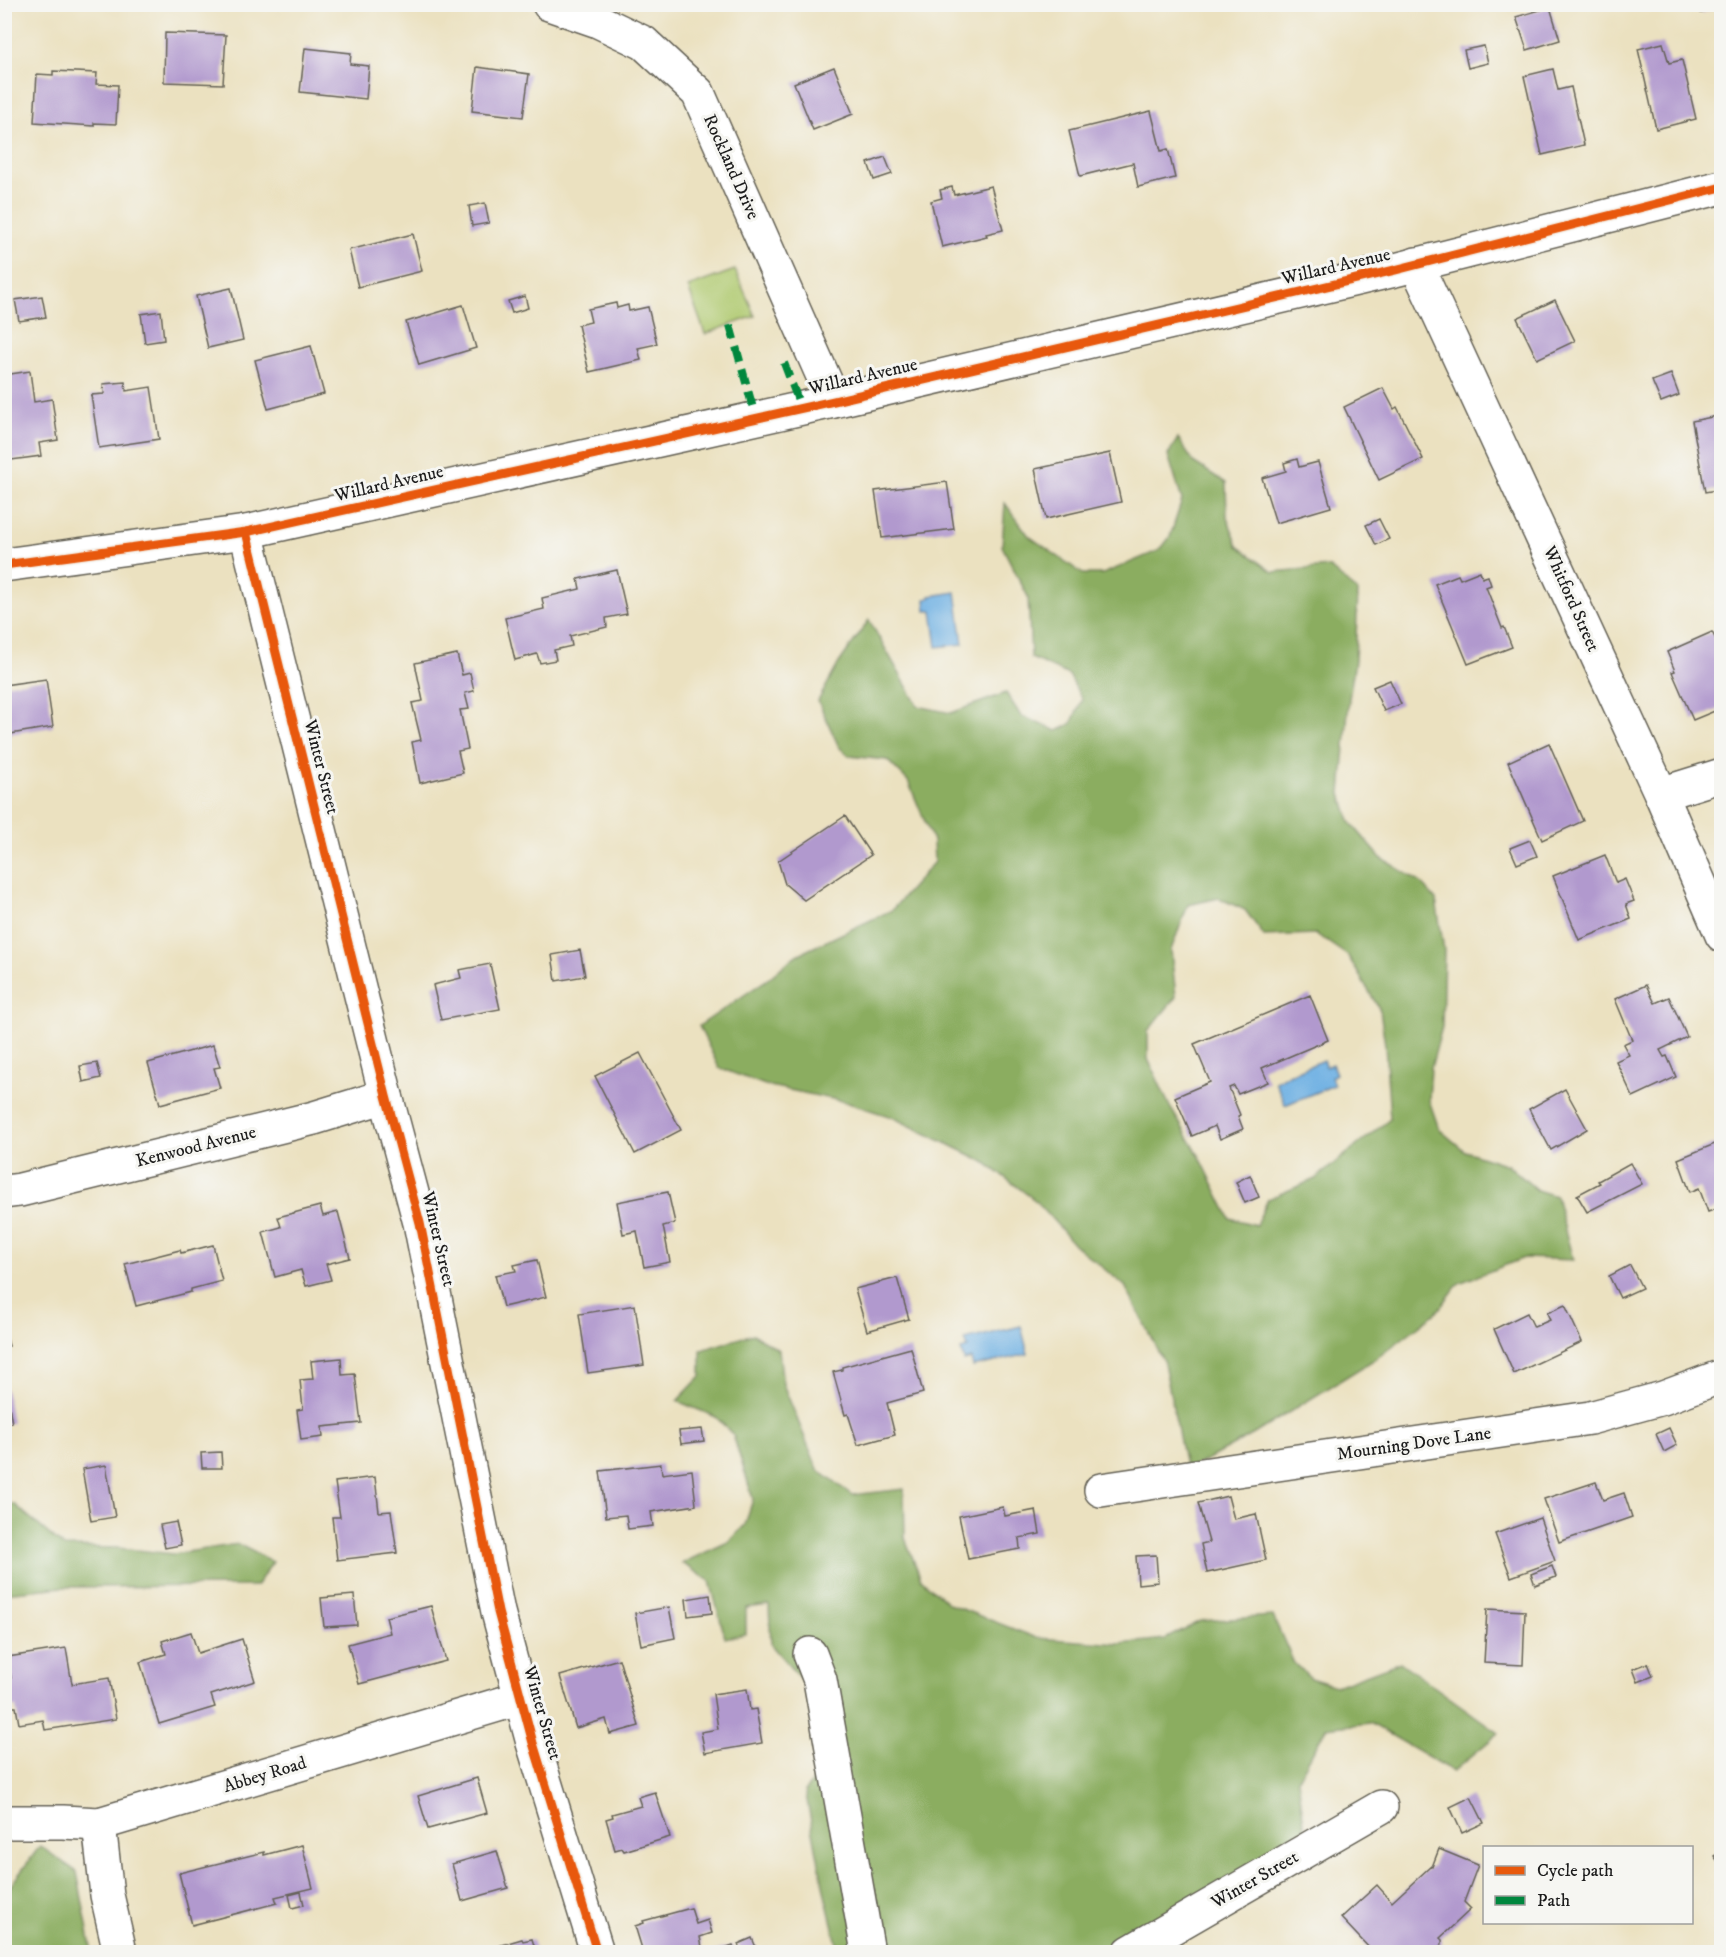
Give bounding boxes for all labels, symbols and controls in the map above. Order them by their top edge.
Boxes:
street label: Rockland Drive [698,111,764,223]
street label: Willard Avenue [1278,244,1393,290]
street label: Willard Avenue [805,354,920,400]
street label: Willard Avenue [331,461,446,507]
street label: Whitford Street [1538,542,1604,655]
street label: Winter Street [298,716,343,817]
street label: Kenwood Avenue [134,1121,258,1173]
street label: Winter Street [416,1188,460,1289]
street label: Mourning Dove Lane [1336,1422,1492,1466]
street label: Winter Street [518,1662,566,1763]
street label: Abbey Road [221,1752,309,1798]
street label: Winter Street [1207,1846,1303,1914]
legend [1483,1846,1693,1924]
text: Cycle path [1537,1860,1614,1882]
text: Path [1537,1890,1571,1912]

